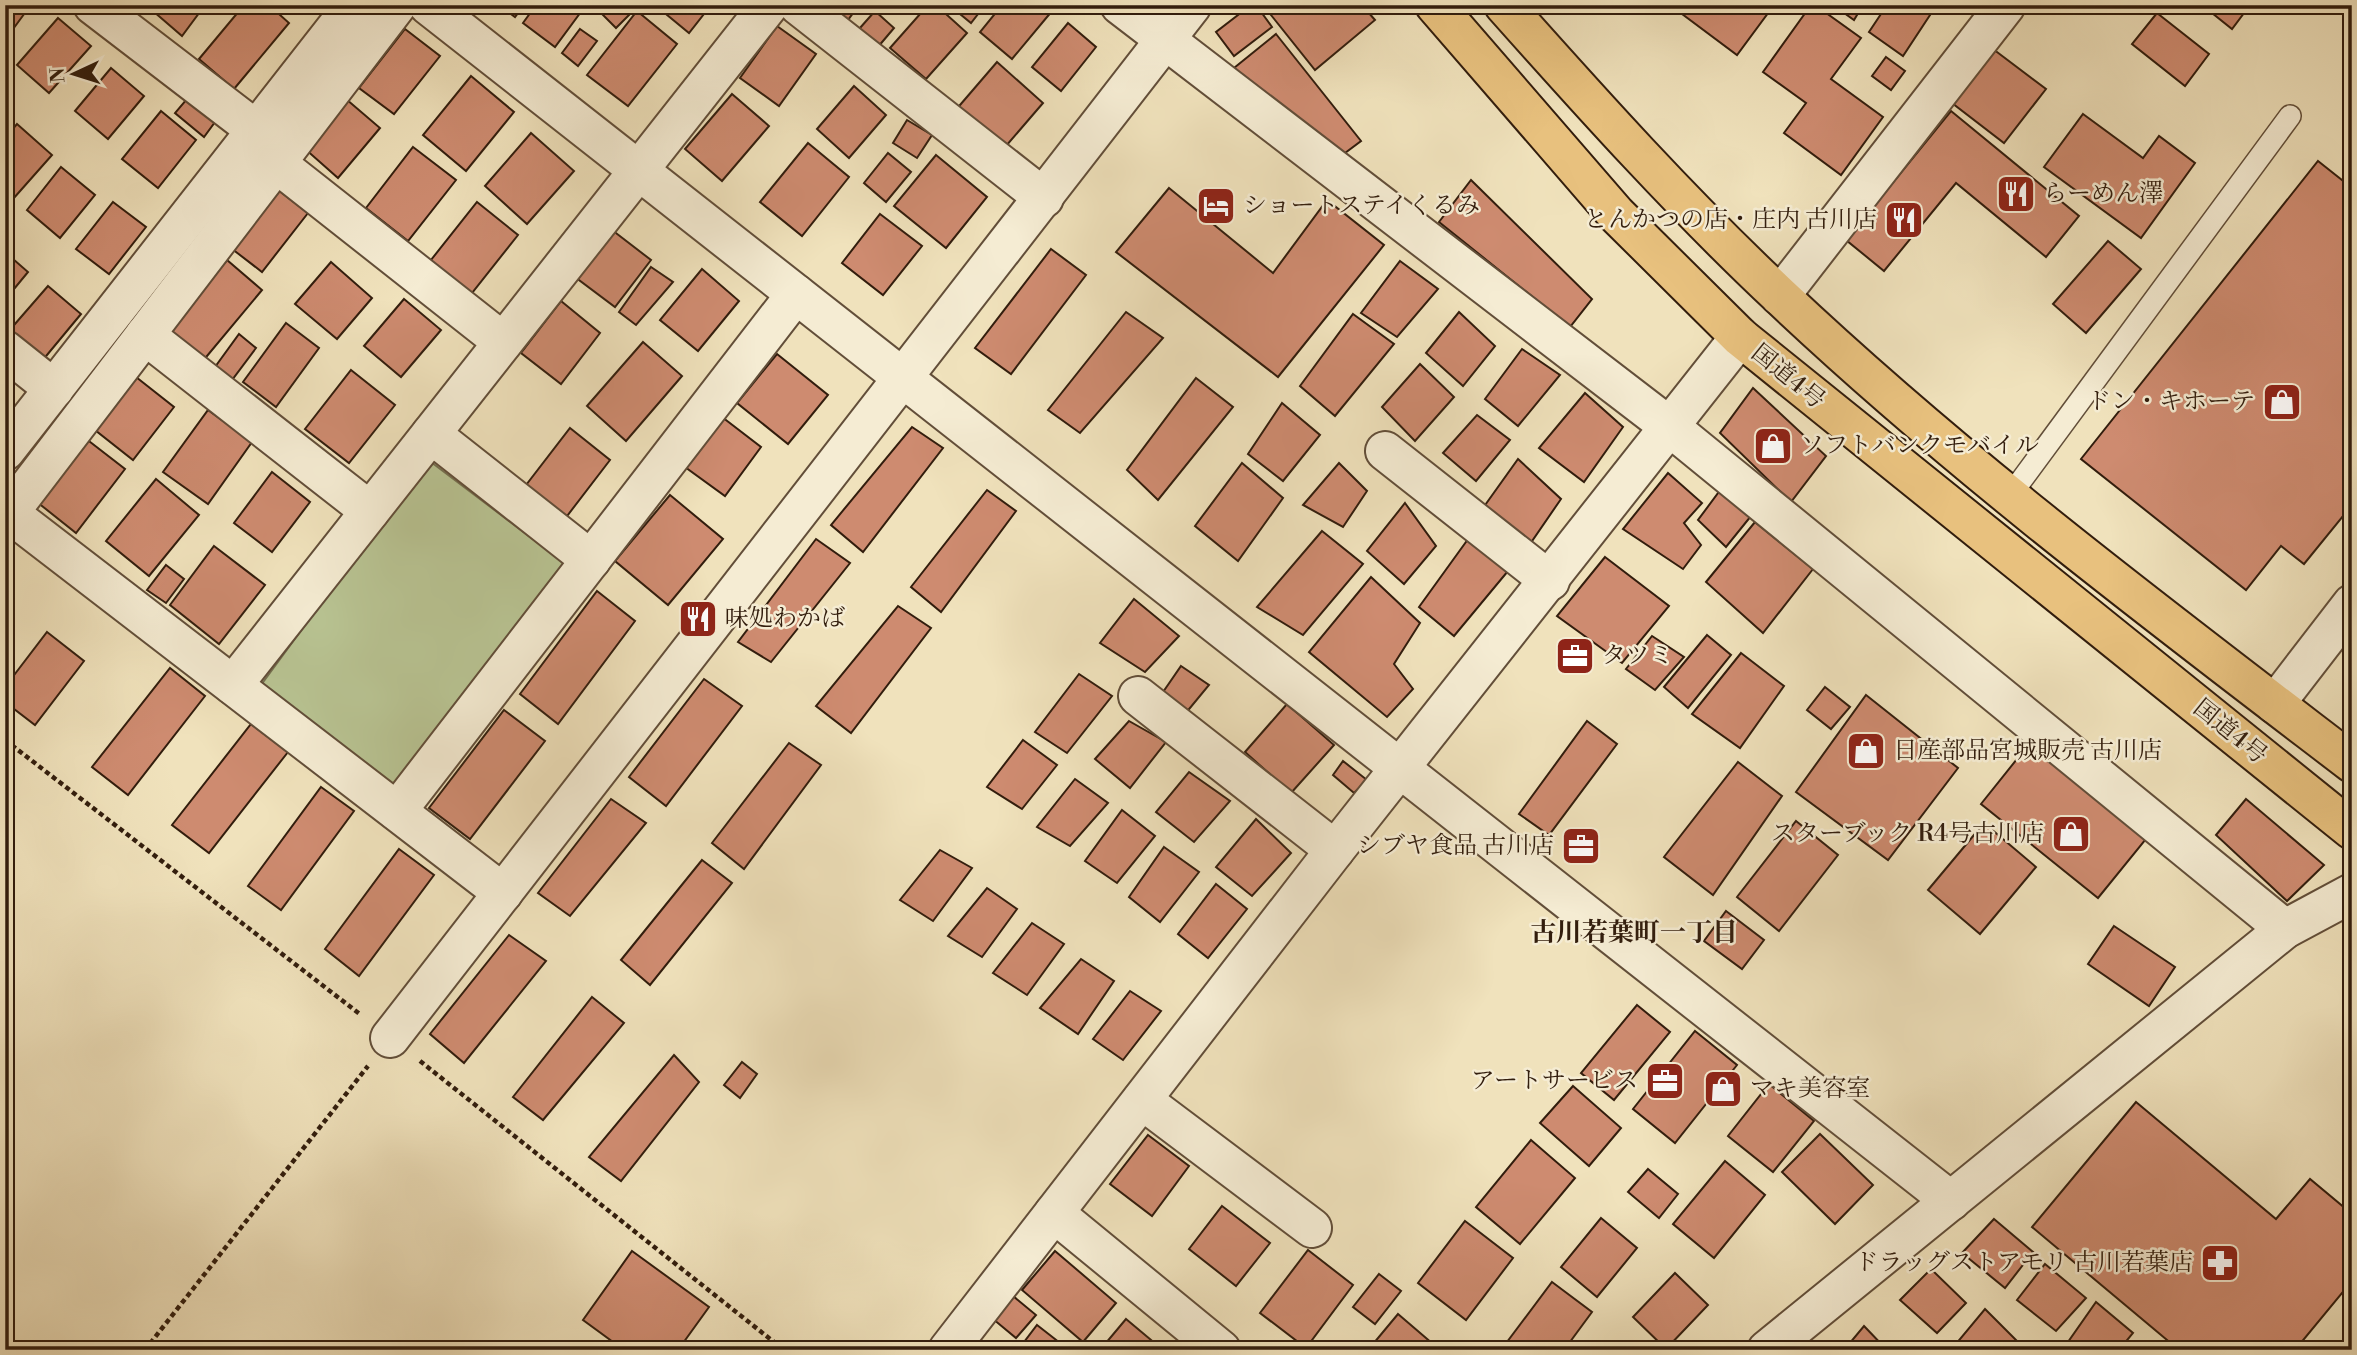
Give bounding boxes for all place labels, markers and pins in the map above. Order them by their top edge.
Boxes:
restaurant icon: らーめん澤 [1995,173,2037,215]
place label: らーめん澤 [2043,179,2163,209]
hotel icon: ショートステイくるみ [1195,185,1237,227]
place label: ショートステイくるみ [1243,191,1480,221]
restaurant icon: とんかつの店・庄内 古川店 [1883,199,1925,241]
place label: とんかつの店・庄内 古川店 [1584,205,1877,235]
shop icon: ドン・キホーテ [2261,381,2303,423]
place label: ドン・キホーテ [2087,387,2255,417]
shop icon: ソフトバンクモバイル [1752,425,1794,467]
place label: ソフトバンクモバイル [1800,431,2039,461]
restaurant icon: 味処わかば [677,598,719,640]
place label: 味処わかば [725,604,845,634]
office icon: タツミ [1554,635,1596,677]
place label: タツミ [1602,641,1673,671]
shop icon: 日産部品宮城販売 古川店 [1845,730,1887,772]
place label: 日産部品宮城販売 古川店 [1893,736,2162,766]
shop icon: スターブック R4号古川店 [2050,813,2092,855]
place label: スターブック R4号古川店 [1771,819,2044,849]
office icon: シブヤ食品 古川店 [1560,825,1602,867]
place label: シブヤ食品 古川店 [1357,831,1554,861]
office icon: アートサービス [1644,1060,1686,1102]
place label: アートサービス [1471,1066,1638,1096]
shop icon: マキ美容室 [1702,1068,1744,1110]
place label: マキ美容室 [1750,1074,1870,1104]
pharmacy icon: ドラッグストアモリ 古川若葉店 [2199,1242,2241,1284]
place label: ドラッグストアモリ 古川若葉店 [1854,1248,2193,1278]

